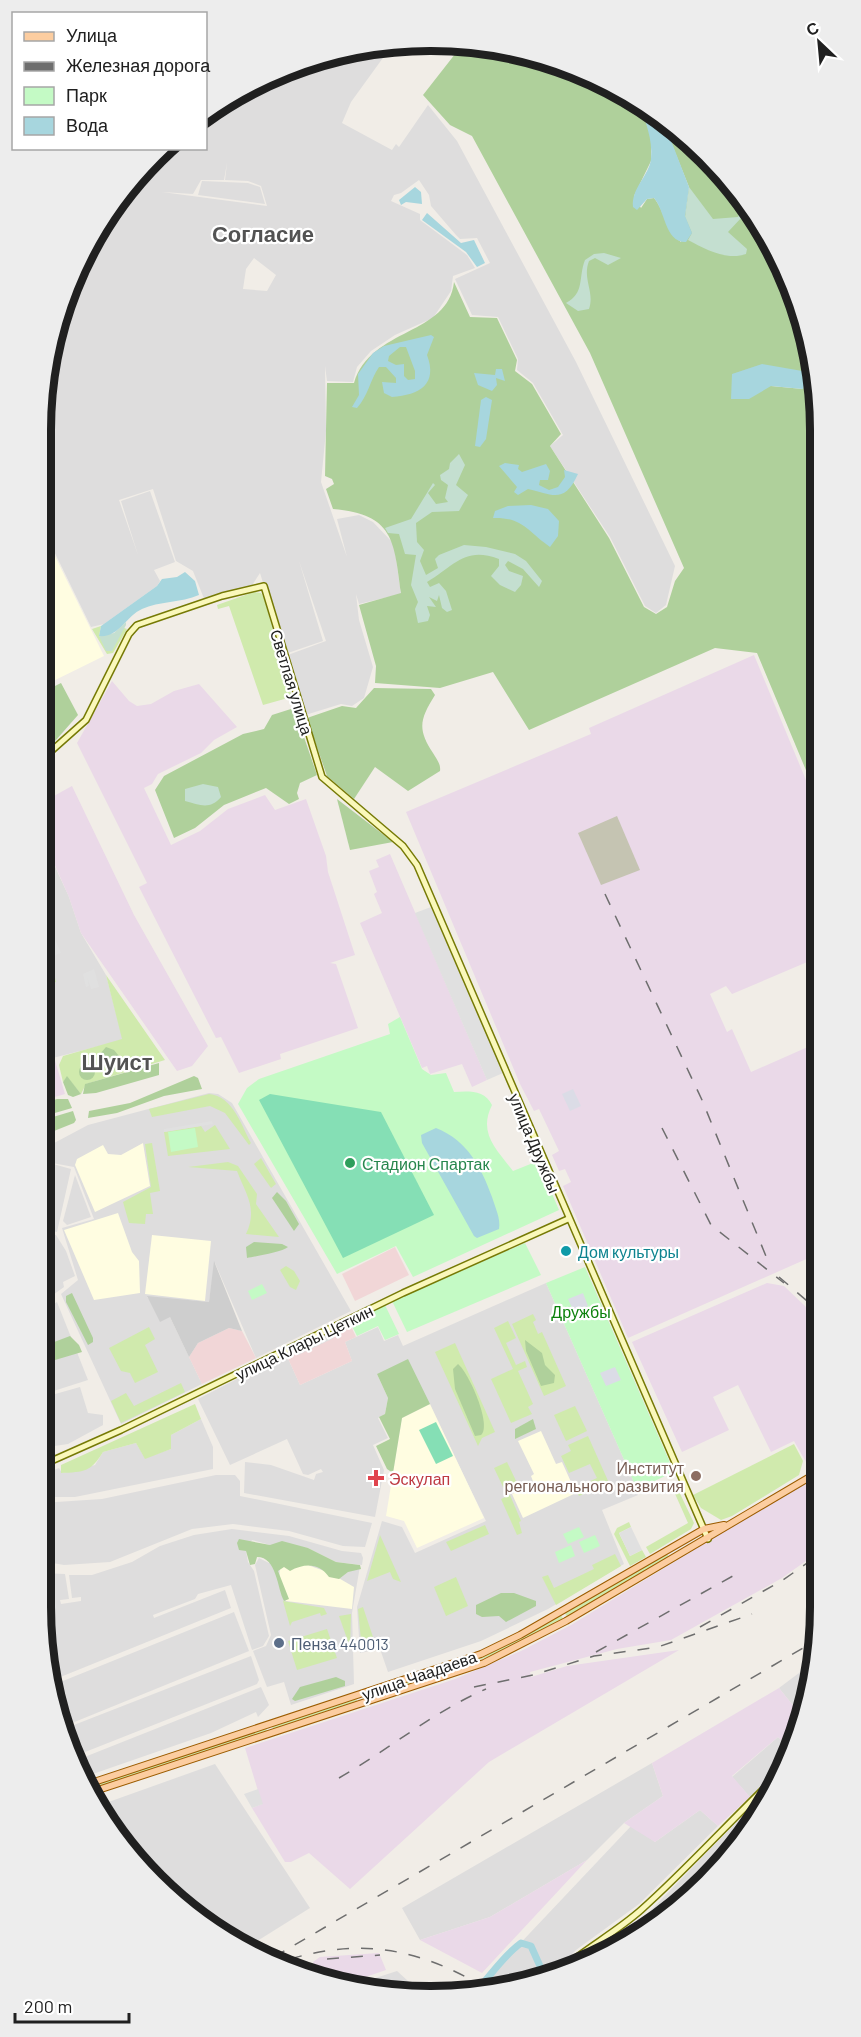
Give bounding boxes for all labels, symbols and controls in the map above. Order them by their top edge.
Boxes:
legend [12,12,207,150]
north arrow [789,12,849,72]
text: С [803,17,822,39]
text: Улица [66,24,118,46]
text: Железная дорога [66,54,211,76]
text: Парк [66,84,107,106]
text: Вода [66,114,109,136]
district label: Согласие [212,220,314,246]
street label: Светлая улица [267,627,317,737]
district label: Шуист [82,1048,153,1075]
street label: улица Дружбы [505,1090,565,1196]
place label: Стадион Спартак [362,1154,491,1173]
marker: Стадион Спартак [343,1156,357,1170]
place label: Дом культуры [578,1242,679,1261]
marker: Дом культуры [559,1244,573,1258]
street label: улица Клары Цеткин [232,1300,376,1384]
park label: Дружбы [551,1302,611,1321]
place label: Институт регионального развития [504,1458,685,1495]
marker: Эскулап [367,1469,385,1487]
place label: Эскулап [389,1469,450,1488]
marker: Институт регионального развития [689,1469,703,1483]
place label: Пенза 440013 [291,1634,389,1653]
marker: Пенза 440013 [272,1636,286,1650]
street label: улица Чаадаева [359,1646,479,1704]
scale bar [15,1986,129,2024]
text: 200 m [24,1995,72,2017]

